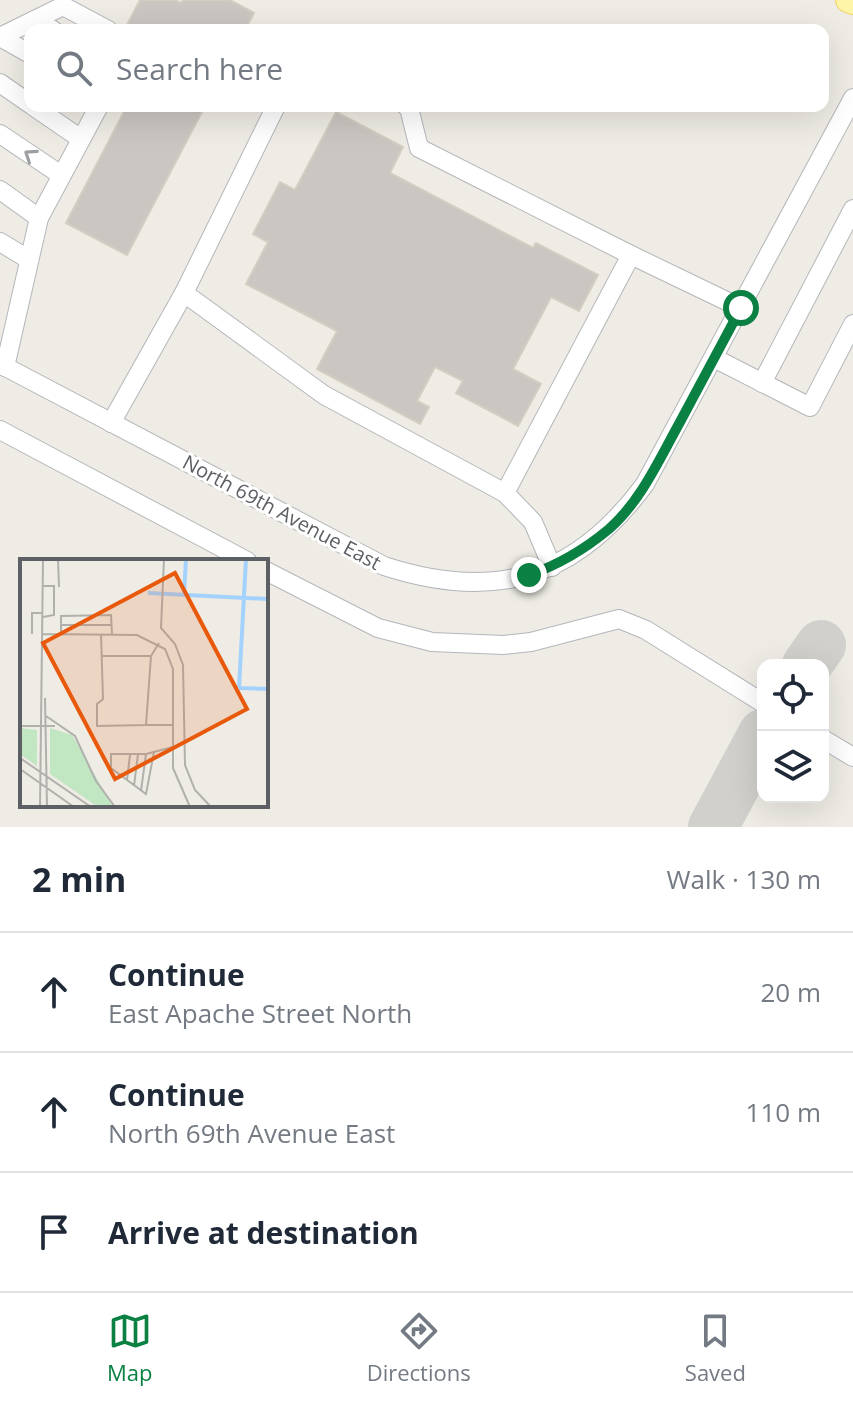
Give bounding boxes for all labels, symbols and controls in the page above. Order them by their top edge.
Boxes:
search box [24,24,829,112]
icon: search [52,46,96,90]
text: Search here [116,48,283,89]
one-way arrow [25,150,39,165]
route start [723,290,759,326]
street label: North 69th Avenue East [178,448,386,576]
route end [511,557,547,593]
inset map [20,559,268,807]
map controls [757,659,829,803]
button: locate [757,659,829,731]
button: layers [757,731,829,803]
text: 2 min [32,856,126,902]
text: Walk · 130 m [667,861,821,897]
text: Continue [108,954,245,995]
icon: ahead [32,970,76,1014]
text: 20 m [760,974,821,1010]
text: East Apache Street North [108,995,412,1031]
text: Continue [108,1074,245,1115]
icon: ahead [32,1090,76,1134]
text: 110 m [746,1094,821,1130]
text: North 69th Avenue East [108,1115,395,1151]
icon: arrive [32,1210,76,1254]
text: Arrive at destination [108,1212,419,1253]
tab: Map [107,1309,153,1387]
tab: Directions [367,1309,471,1387]
tab: Saved [685,1309,746,1387]

